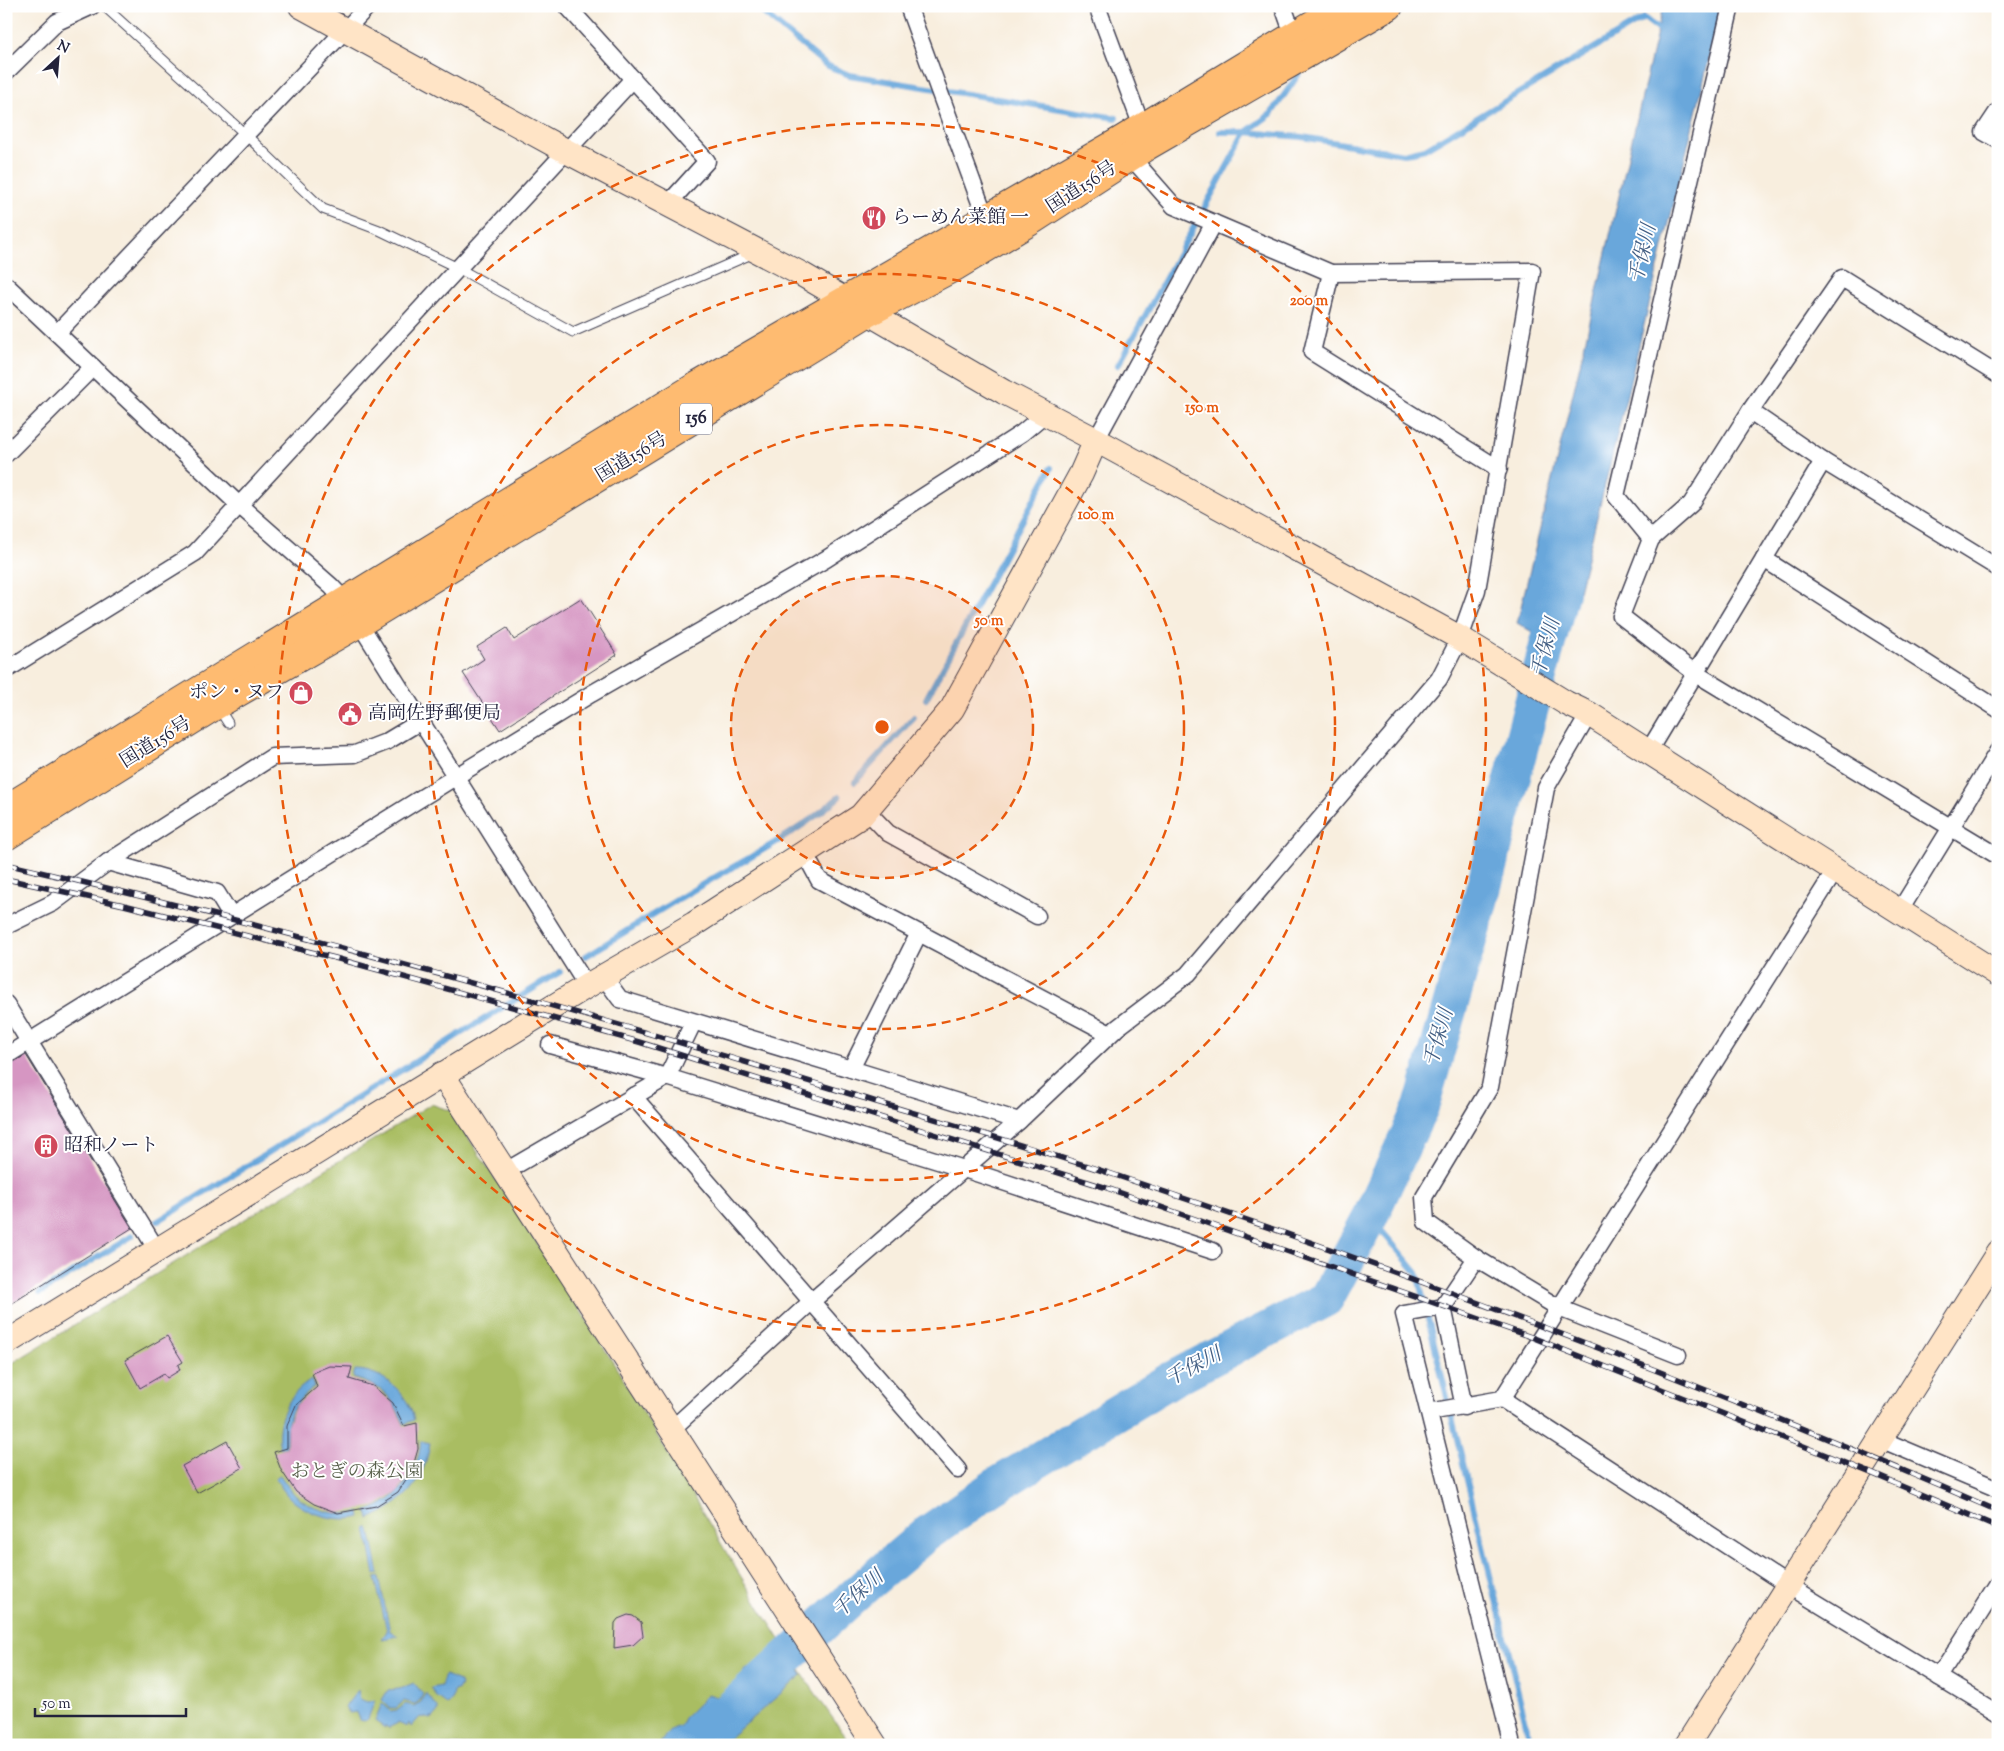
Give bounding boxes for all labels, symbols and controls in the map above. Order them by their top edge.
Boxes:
north arrow [32,32,82,82]
text: N [53,37,72,60]
street label: 国道156号 [1041,155,1123,221]
restaurant icon: らーめん菜館 一 [861,205,887,231]
place label: らーめん菜館 一 [892,205,1029,232]
water label: 千保川 [1623,220,1665,286]
text: 200 m [1290,291,1329,312]
text: 150 m [1185,398,1219,419]
road number: 156 [680,404,712,434]
street label: 国道156号 [591,426,673,490]
text: 100 m [1078,505,1115,526]
text: 50 m [974,611,1004,632]
water label: 千保川 [1525,613,1569,681]
place label: ポン・ヌフ [189,680,284,707]
shop icon: ポン・ヌフ [288,680,314,706]
public building icon: 高岡佐野郵便局 [337,701,363,727]
place label: 高岡佐野郵便局 [368,701,501,728]
street label: 国道156号 [115,711,197,775]
centre of rings [873,718,891,736]
water label: 千保川 [1418,1003,1463,1071]
building icon: 昭和ノート [33,1133,59,1159]
place label: 昭和ノート [64,1133,158,1160]
water label: 千保川 [1161,1340,1229,1395]
park label: おとぎの森公園 [290,1459,424,1486]
water label: 千保川 [827,1563,892,1626]
scale bar [35,1686,186,1718]
text: 50 m [41,1694,71,1715]

